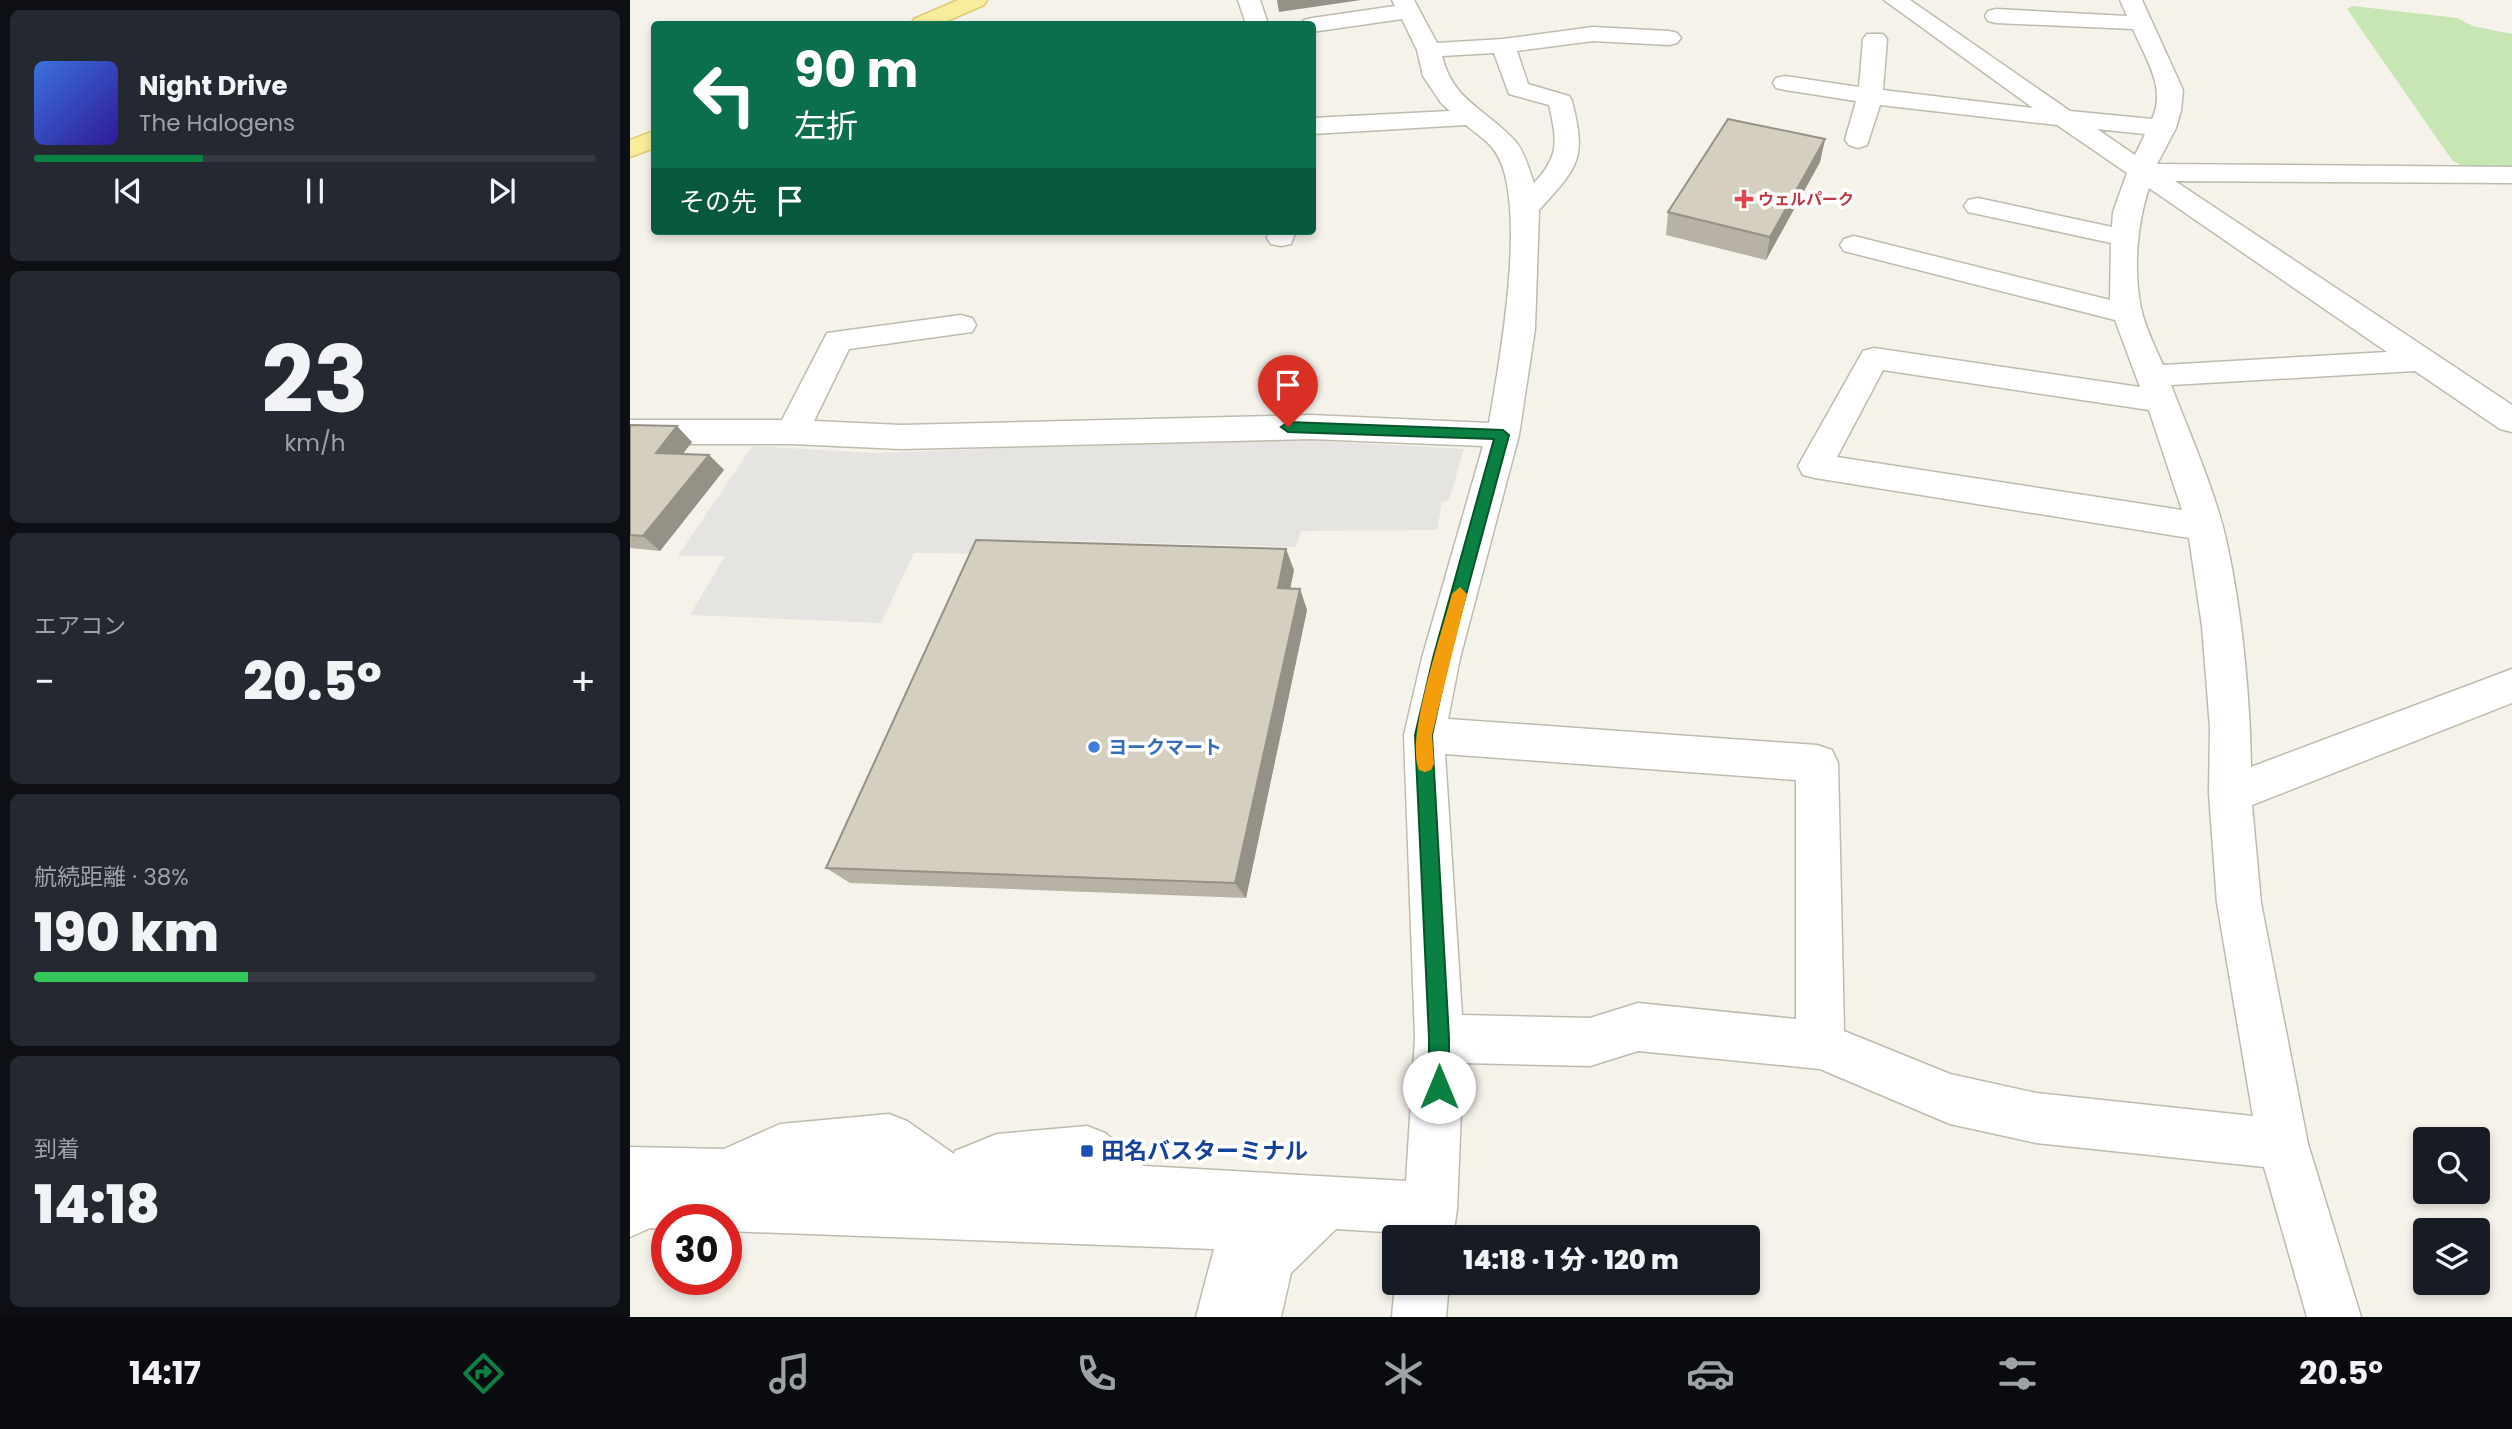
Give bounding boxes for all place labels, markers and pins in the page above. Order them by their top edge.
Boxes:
place label: ウェルパーク [1758,188,1854,211]
marker: ウェルパーク [1736,191,1752,207]
pin [1258,355,1318,427]
place label: ヨークマート [1108,734,1222,761]
marker: ヨークマート [1086,739,1102,755]
place label: 田名バスターミナル [1101,1135,1308,1167]
marker: 田名バスターミナル [1079,1143,1095,1159]

